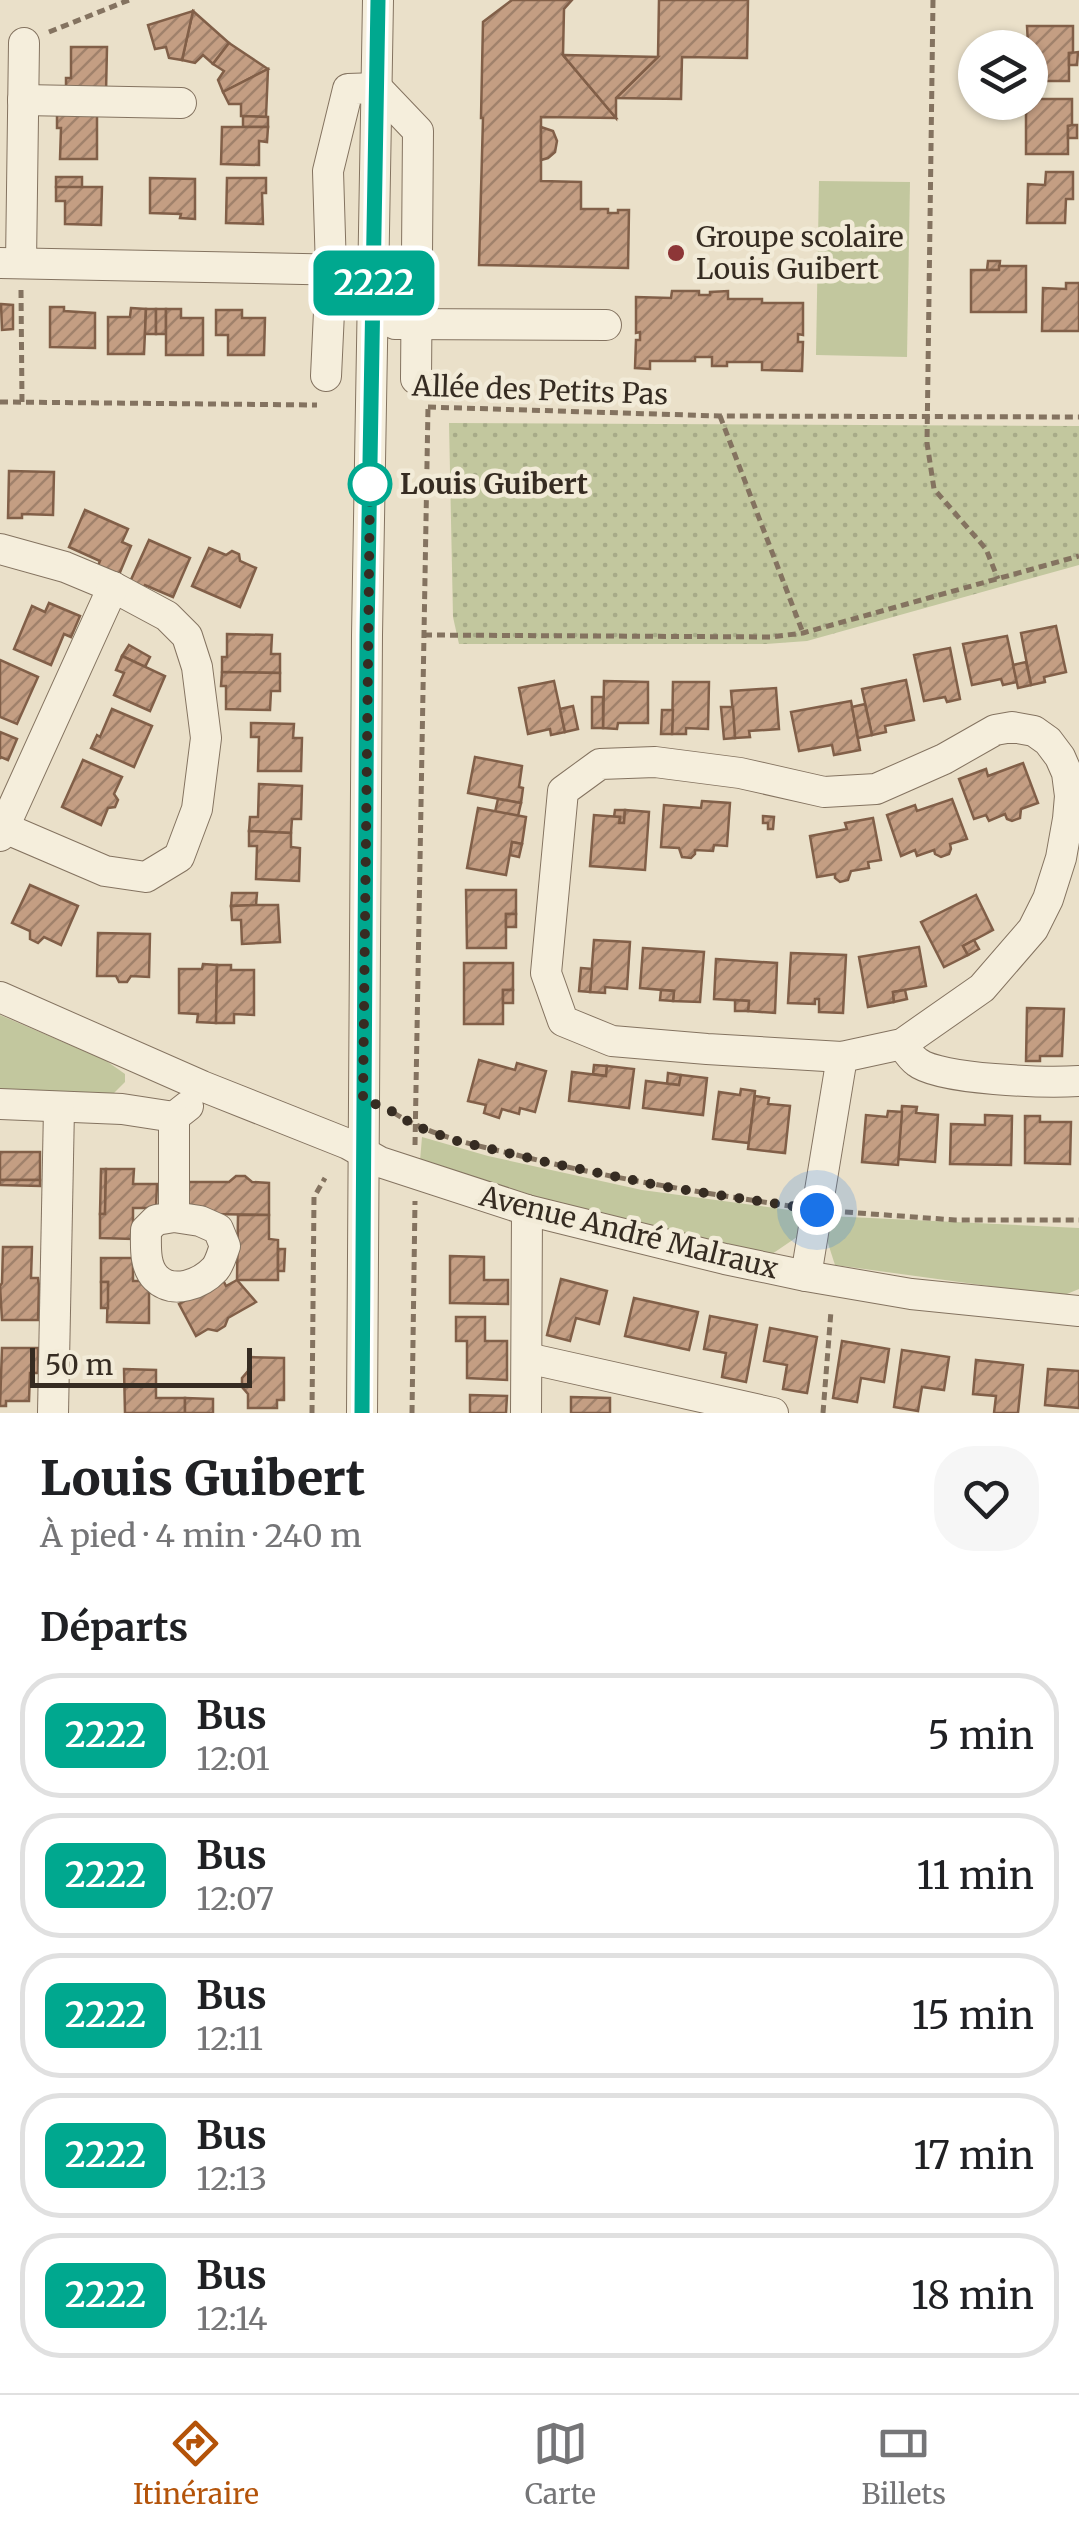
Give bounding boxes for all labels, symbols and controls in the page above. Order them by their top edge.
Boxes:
map controls [958,30,1048,120]
button: layers [958,30,1048,120]
place label: Groupe scolaire Louis Guibert [696,219,904,287]
marker: Groupe scolaire Louis Guibert [665,242,687,264]
line badge: 2222 [304,250,444,316]
text: 2222 [333,261,415,305]
street label: Allée des Petits Pas [410,368,669,412]
marker: Louis Guibert [349,463,391,505]
place label: Louis Guibert [400,466,588,502]
street label: Avenue André Malraux [475,1177,782,1287]
your location [792,1185,842,1235]
scale bar [30,1343,252,1388]
text: 50 m [45,1347,113,1383]
button: heart [934,1446,1039,1551]
text: Louis Guibert [40,1448,365,1508]
text: À pied · 4 min · 240 m [40,1516,362,1556]
text: Départs [40,1604,188,1651]
text: Bus [196,1692,267,1739]
text: 5 min [928,1712,1034,1759]
text: 2222 [65,1713,146,1757]
text: 12:01 [196,1739,270,1779]
text: Bus [196,1832,267,1879]
text: 11 min [917,1852,1034,1899]
text: 2222 [65,1853,146,1897]
text: 12:07 [196,1879,274,1919]
text: Bus [196,1972,267,2019]
text: 15 min [912,1992,1034,2039]
text: 2222 [65,1993,146,2037]
text: 12:11 [196,2019,263,2059]
text: Bus [196,2112,267,2159]
text: 17 min [913,2132,1034,2179]
text: 2222 [65,2133,146,2177]
text: 12:13 [196,2159,267,2199]
text: Bus [196,2252,267,2299]
text: 18 min [911,2272,1034,2319]
text: 2222 [65,2273,146,2317]
text: 12:14 [196,2299,268,2339]
tab: Itinéraire [133,2416,259,2512]
tab: Carte [525,2416,596,2512]
tab: Billets [862,2416,946,2512]

